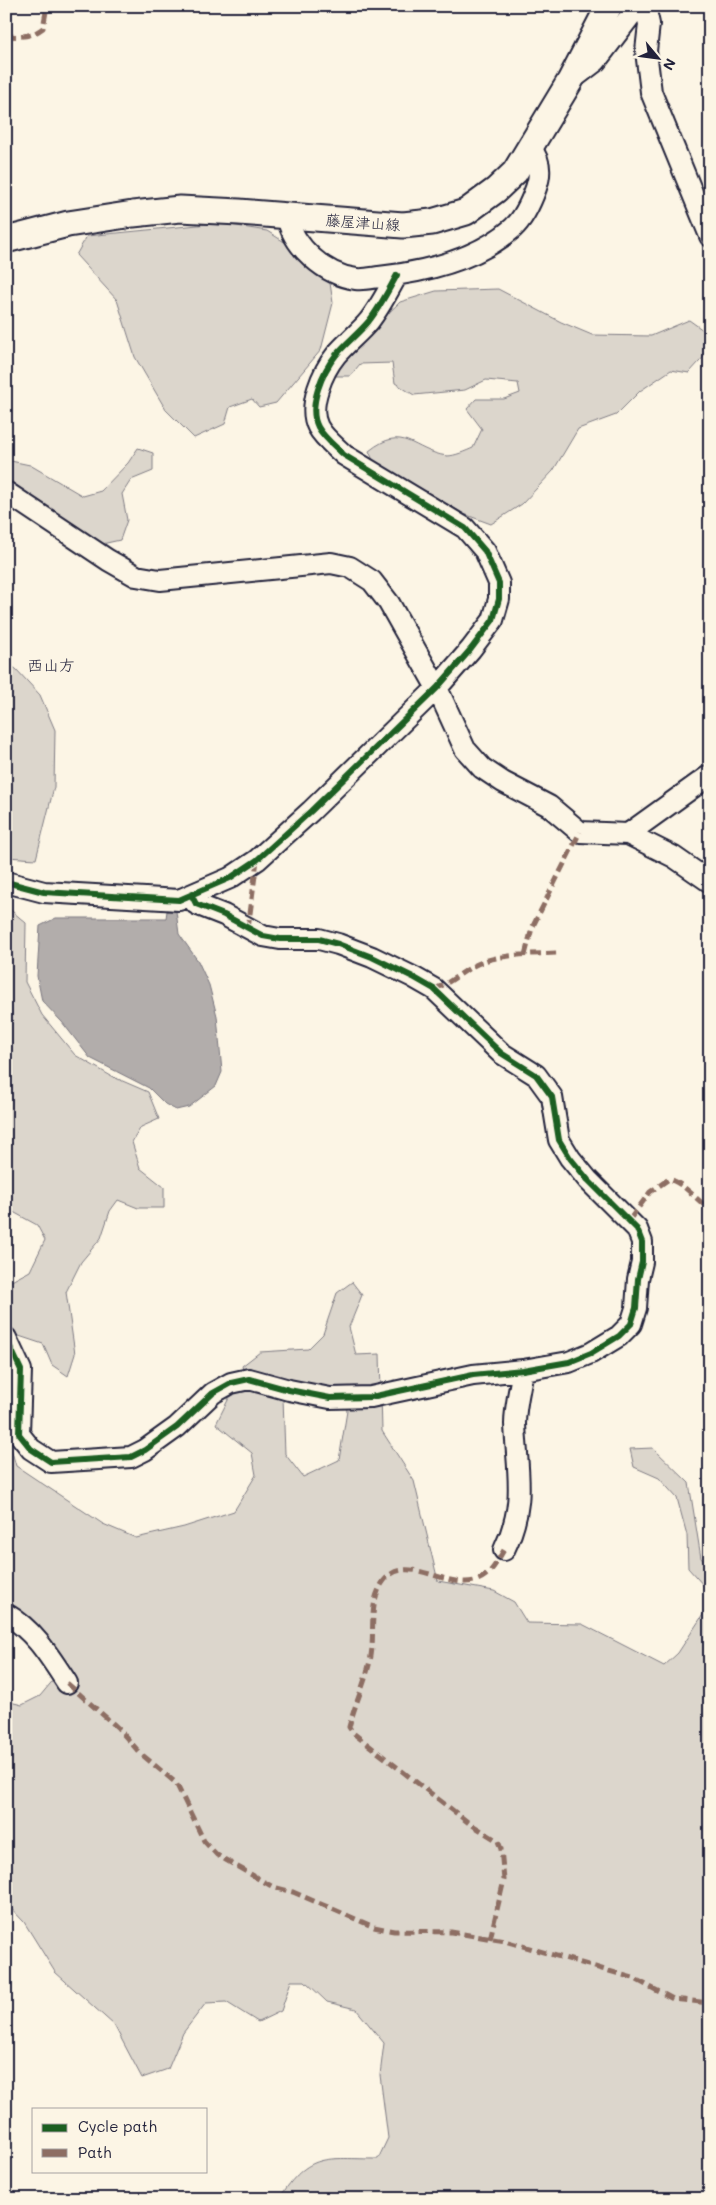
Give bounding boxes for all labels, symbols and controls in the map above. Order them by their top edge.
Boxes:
north arrow [634,32,684,82]
text: N [659,55,681,74]
street label: 藤屋津山線 [325,209,401,235]
district label: 西山方 [27,654,75,675]
legend [32,2108,208,2172]
text: Cycle path [78,2116,157,2136]
text: Path [78,2142,112,2162]

